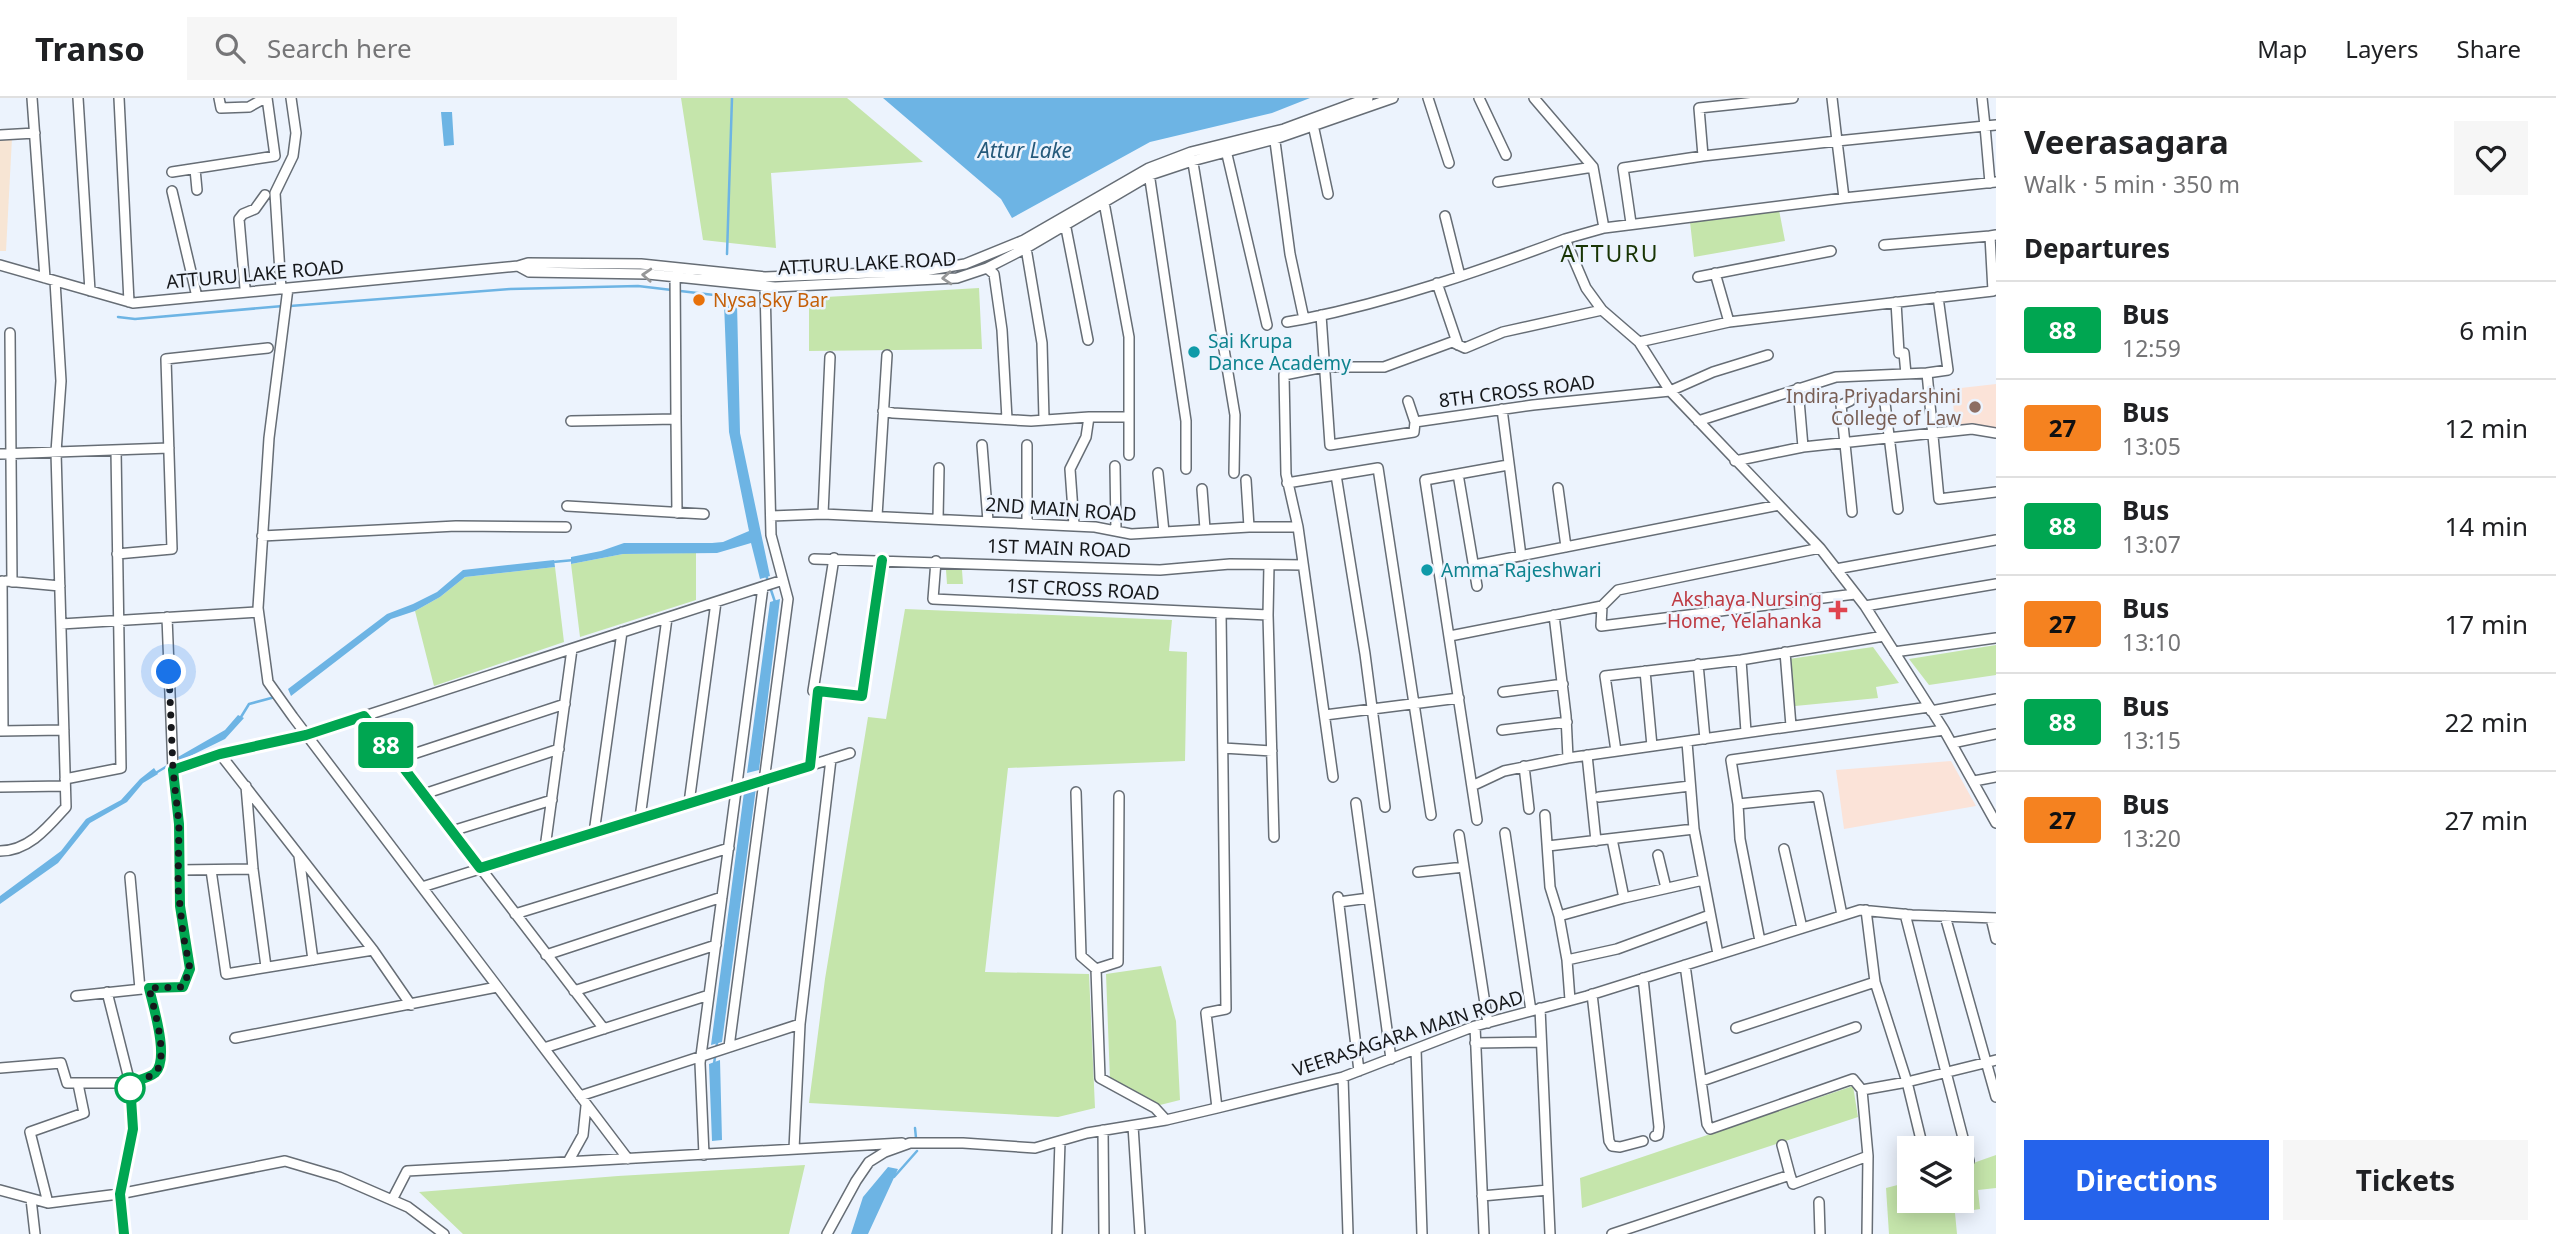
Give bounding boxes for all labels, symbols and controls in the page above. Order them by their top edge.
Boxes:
search box [187,17,677,80]
text: Transo [35,26,145,71]
icon: search [211,29,249,67]
text: Search here [267,30,412,66]
text: Map [2257,32,2307,65]
text: Layers [2345,32,2419,65]
text: Share [2457,32,2521,65]
text: Veerasagara [2024,119,2229,164]
button: heart [2454,121,2528,195]
water label: Attur Lake [976,136,1072,164]
text: Walk · 5 min · 350 m [2024,168,2240,200]
text: Departures [2024,230,2170,266]
district label: ATTURU [1560,237,1660,269]
street label: ATTURU LAKE ROAD [777,245,957,281]
street label: ATTURU LAKE ROAD [165,253,345,295]
one-way arrow [641,267,652,282]
one-way arrow [941,271,952,286]
place label: Nysa Sky Bar [713,287,828,313]
marker: Nysa Sky Bar [691,292,707,308]
text: Bus [2122,296,2169,332]
text: 6 min [2459,312,2528,348]
text: 88 [2049,313,2076,346]
place label: Sai Krupa Dance Academy [1208,328,1351,376]
text: 12:59 [2122,332,2181,364]
marker: Sai Krupa Dance Academy [1186,344,1202,360]
street label: 8TH CROSS ROAD [1437,369,1597,413]
place label: Indira Priyadarshini College of Law [1786,383,1961,431]
text: Bus [2122,394,2169,430]
marker: Indira Priyadarshini College of Law [1967,399,1983,415]
text: 12 min [2444,410,2528,446]
text: 27 [2049,411,2076,444]
text: 13:05 [2122,430,2181,462]
street label: 2ND MAIN ROAD [984,491,1138,527]
text: Bus [2122,492,2169,528]
text: 14 min [2444,508,2528,544]
text: 88 [2049,509,2076,542]
text: 13:07 [2122,528,2181,560]
street label: 1ST MAIN ROAD [986,532,1132,564]
place label: Amma Rajeshwari [1441,557,1602,583]
marker: Amma Rajeshwari [1419,562,1435,578]
street label: 1ST CROSS ROAD [1006,572,1160,606]
place label: Akshaya Nursing Home, Yelahanka [1667,586,1822,634]
text: Bus [2122,590,2169,626]
marker: Akshaya Nursing Home, Yelahanka [1828,600,1848,620]
text: 17 min [2444,606,2528,642]
text: 27 [2049,607,2076,640]
text: 13:10 [2122,626,2181,658]
your location [151,654,186,689]
text: Bus [2122,688,2169,724]
text: 22 min [2444,704,2528,740]
text: 88 [2049,705,2076,738]
line badge: 88 [354,722,418,768]
text: 13:15 [2122,724,2181,756]
text: 88 [372,728,400,761]
text: Bus [2122,786,2169,822]
text: 27 min [2444,802,2528,838]
text: 27 [2049,803,2076,836]
text: 13:20 [2122,822,2181,854]
street label: VEERASAGARA MAIN ROAD [1289,983,1527,1083]
unlabelled marker [115,1073,145,1103]
map controls [1897,1136,1974,1213]
button: layers [1897,1136,1974,1213]
button: Directions [2024,1140,2269,1220]
button: Tickets [2283,1140,2528,1220]

